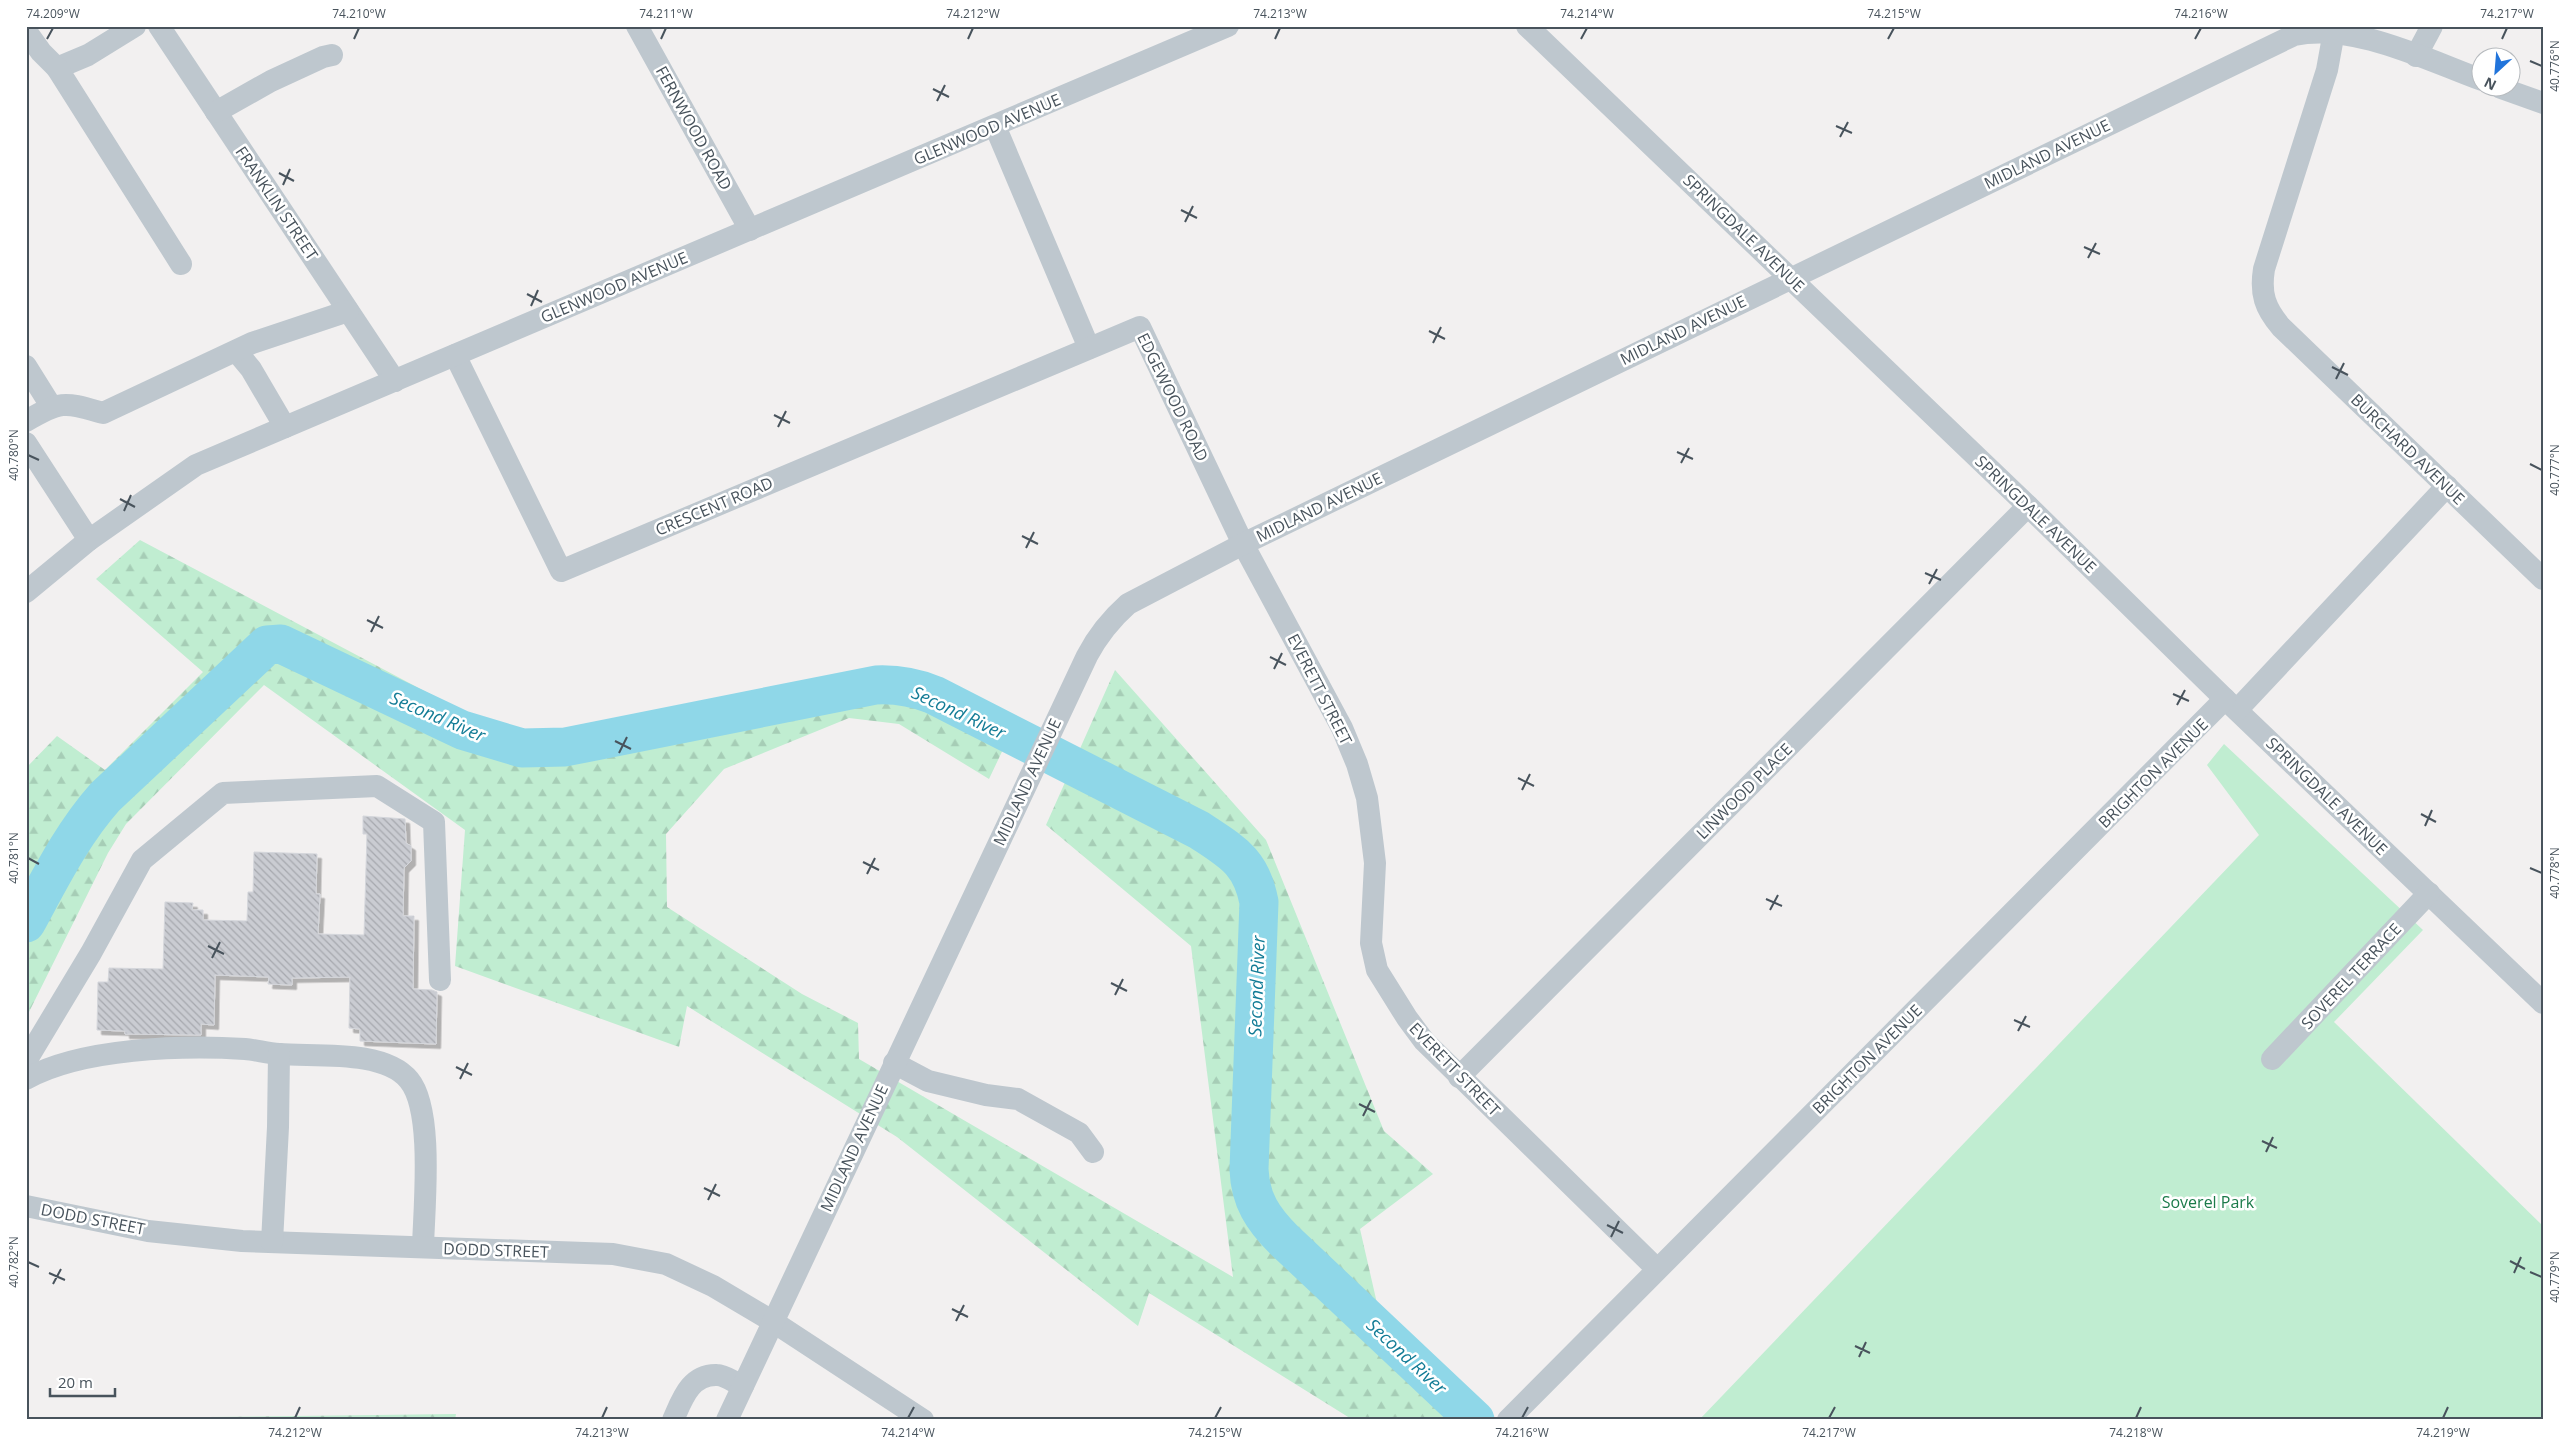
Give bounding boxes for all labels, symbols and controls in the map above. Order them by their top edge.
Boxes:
text: 74.209°W [26,5,80,22]
text: 74.210°W [332,5,386,22]
text: 74.211°W [639,5,693,22]
text: 74.212°W [946,5,1000,22]
text: 74.213°W [1253,5,1307,22]
text: 74.214°W [1560,5,1614,22]
text: 74.215°W [1867,5,1921,22]
text: 74.216°W [2174,5,2228,22]
text: 74.217°W [2480,5,2534,22]
text: 40.776°N [2546,40,2563,92]
north arrow [2472,48,2522,98]
street label: FERNWOOD ROAD [651,62,737,194]
text: N [2481,73,2499,95]
street label: GLENWOOD AVENUE [910,88,1064,170]
street label: MIDLAND AVENUE [1980,114,2114,194]
street label: FRANKLIN STREET [231,142,323,265]
street label: SPRINGDALE AVENUE [1679,169,1809,297]
street label: GLENWOOD AVENUE [537,246,691,328]
street label: MIDLAND AVENUE [1616,290,1750,370]
street label: EDGEWOOD ROAD [1132,329,1214,465]
street label: BURCHARD AVENUE [2346,389,2470,509]
text: 40.780°N [5,429,22,481]
text: 40.777°N [2546,444,2563,496]
street label: SPRINGDALE AVENUE [1971,450,2101,578]
street label: MIDLAND AVENUE [1252,467,1386,547]
street label: CRESCENT ROAD [652,471,776,541]
street label: EVERETT STREET [1283,630,1358,748]
water label: Second River [908,680,1011,745]
water label: Second River [387,685,490,747]
street label: BRIGHTON AVENUE [2093,713,2213,833]
street label: MIDLAND AVENUE [988,715,1066,849]
street label: SPRINGDALE AVENUE [2262,732,2392,860]
street label: LINWOOD PLACE [1691,738,1797,844]
text: 40.781°N [5,832,22,884]
text: 40.778°N [2546,847,2563,899]
street label: SOVEREL TERRACE [2296,918,2406,1034]
water label: Second River [1242,934,1270,1037]
street label: BRIGHTON AVENUE [1807,999,1927,1119]
street label: EVERETT STREET [1405,1018,1505,1121]
street label: MIDLAND AVENUE [815,1081,893,1215]
park label: Soverel Park [2162,1191,2255,1213]
street label: DODD STREET [39,1198,147,1240]
text: 40.782°N [5,1236,22,1288]
street label: DODD STREET [443,1237,549,1263]
text: 40.779°N [2546,1251,2563,1303]
water label: Second River [1362,1313,1453,1400]
scale bar [50,1366,115,1398]
text: 20 m [58,1372,93,1392]
text: 74.212°W [268,1424,322,1441]
text: 74.213°W [575,1424,629,1441]
text: 74.214°W [881,1424,935,1441]
text: 74.215°W [1188,1424,1242,1441]
text: 74.216°W [1495,1424,1549,1441]
text: 74.217°W [1802,1424,1856,1441]
text: 74.218°W [2109,1424,2163,1441]
text: 74.219°W [2416,1424,2470,1441]

